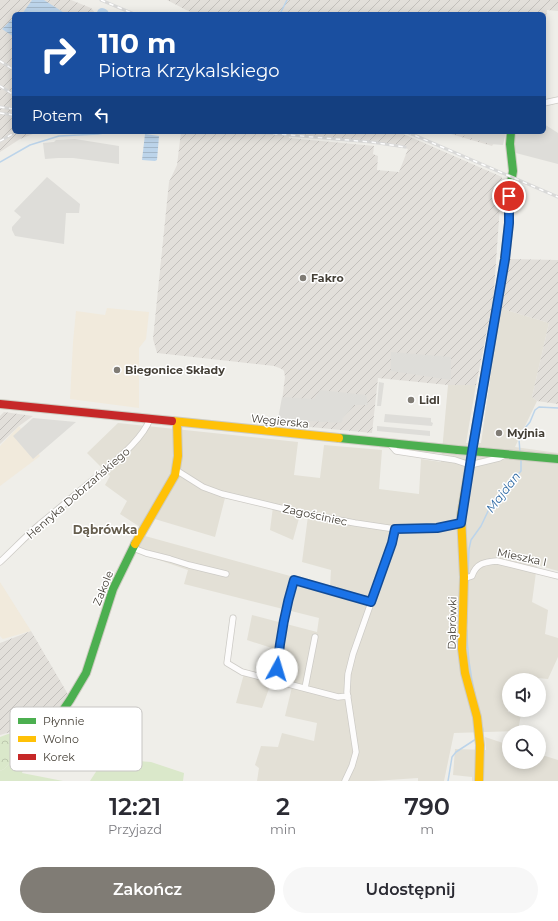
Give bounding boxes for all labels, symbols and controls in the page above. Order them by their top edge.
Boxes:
text: 110 m [98,26,176,60]
icon: right [32,28,84,80]
text: Piotra Krzykalskiego [98,60,280,82]
icon: left [91,104,113,126]
text: Potem [32,106,83,125]
pin [492,179,526,213]
icon: arrive [498,185,520,207]
place label: Fakro [311,271,344,285]
marker: Fakro [298,273,308,283]
place label: Biegonice Składy [125,363,225,377]
marker: Biegonice Składy [112,365,122,375]
place label: Lidl [419,393,440,407]
marker: Lidl [406,395,416,405]
street label: Węgierska [250,411,310,431]
place label: Myjnia [507,426,545,440]
marker: Myjnia [494,428,504,438]
street label: Henryka Dobrzańskiego [23,444,133,542]
water label: Majdan [483,469,523,515]
street label: Zagościniec [281,501,349,529]
district label: Dąbrówka [73,522,137,538]
street label: Mieszka I [496,545,548,569]
street label: Zakole [90,568,116,608]
street label: Dąbrówki [445,596,459,650]
position arrow [256,648,298,690]
map controls [502,673,546,769]
button: sound [502,673,546,717]
legend [10,707,142,771]
text: Płynnie [43,714,85,728]
button: search [502,725,546,769]
text: Wolno [43,732,79,746]
text: Korek [43,750,75,764]
text: 12:21 [109,792,161,821]
text: 2 [276,792,290,821]
text: 790 [404,792,450,821]
text: Przyjazd [108,821,162,837]
text: min [270,821,296,837]
text: m [420,821,434,837]
button: Zakończ [20,867,275,913]
button: Udostępnij [283,867,538,913]

